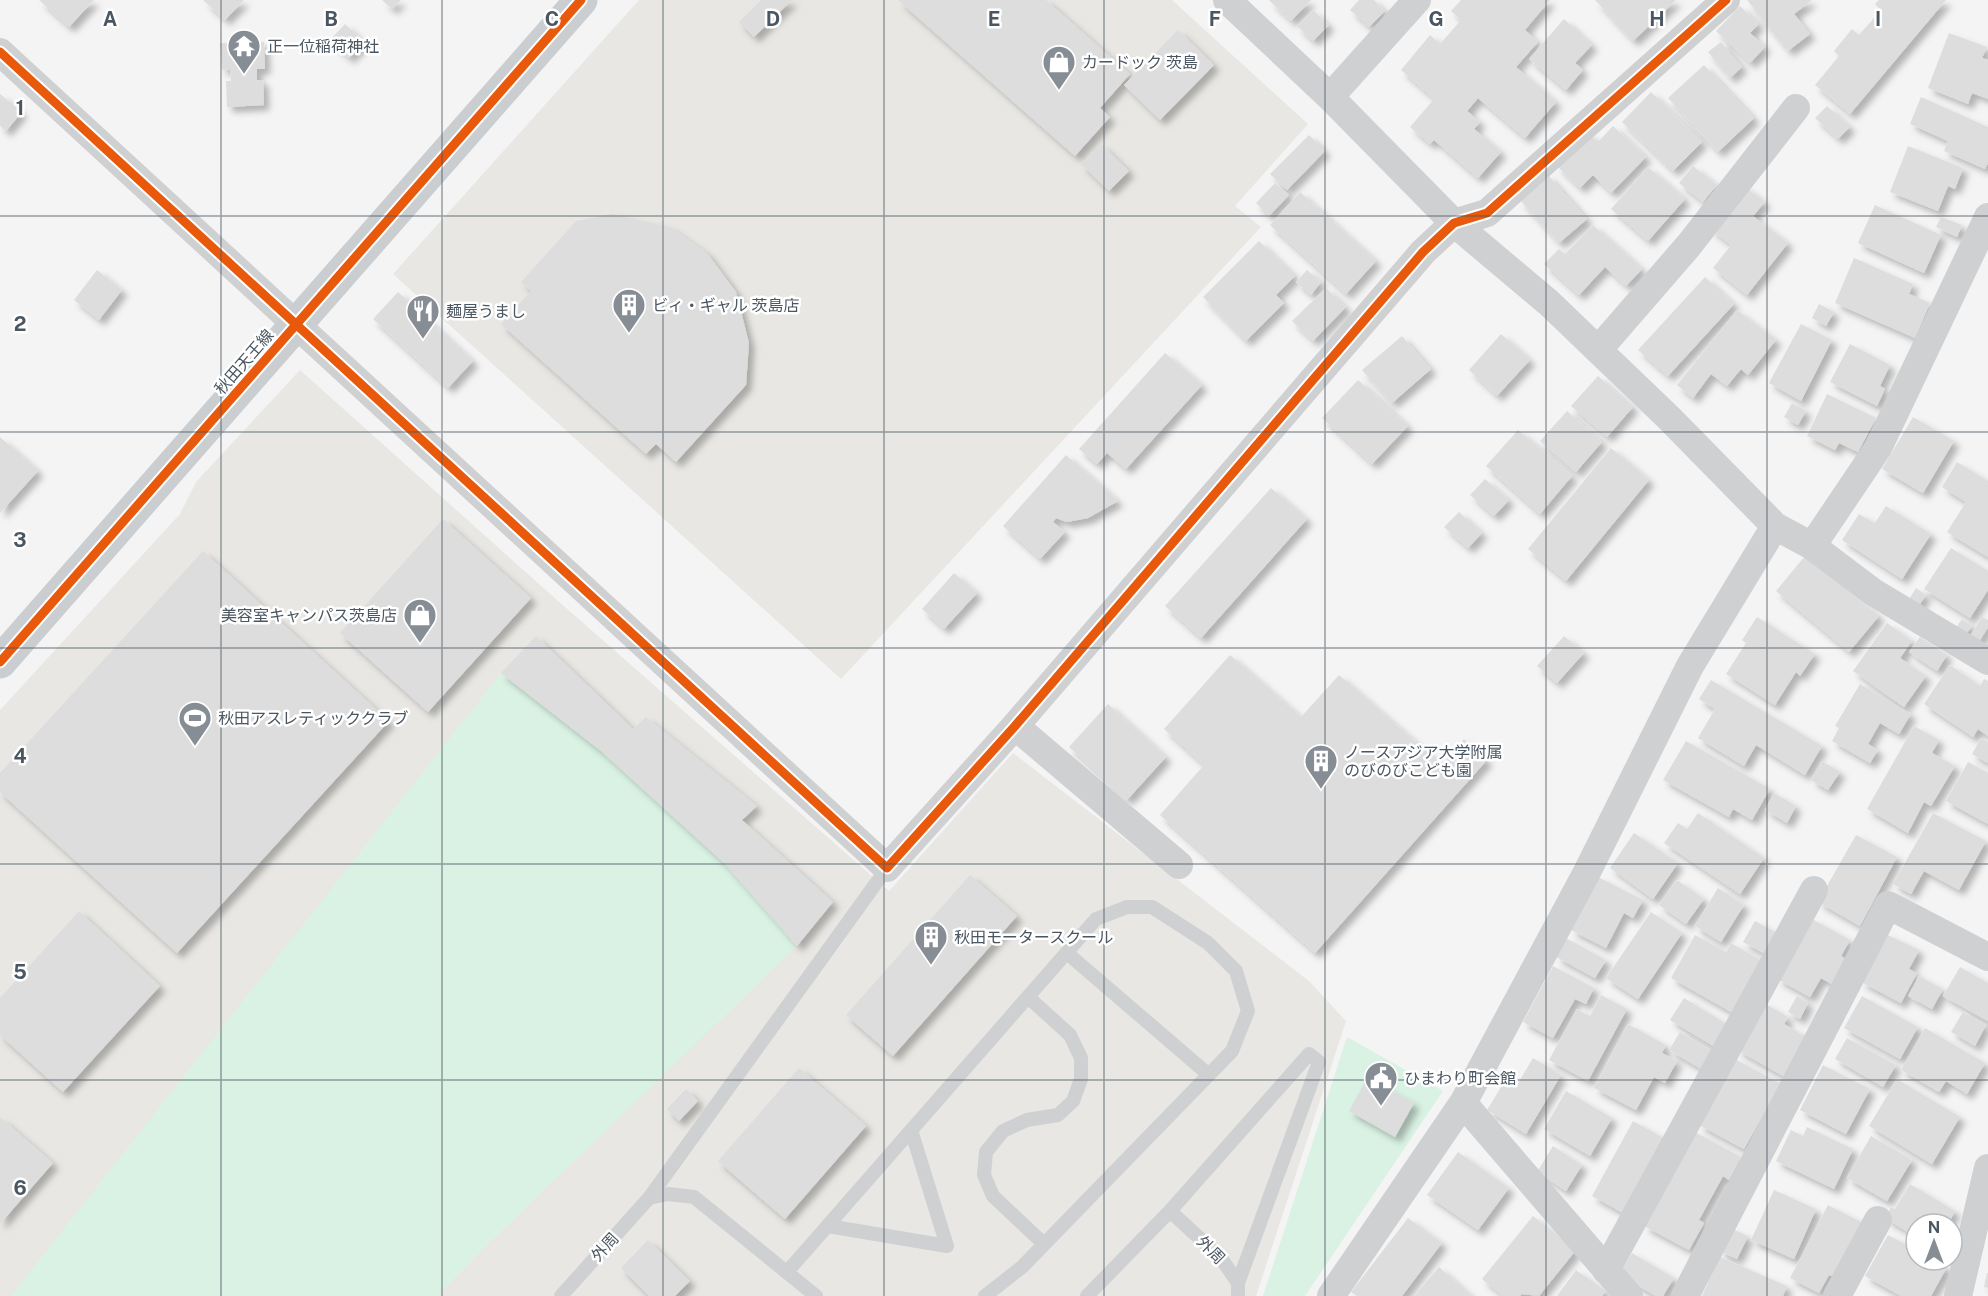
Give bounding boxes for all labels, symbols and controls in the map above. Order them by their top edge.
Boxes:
text: A [103,7,117,31]
text: B [324,7,338,31]
text: C [545,7,559,31]
text: D [766,7,780,31]
text: E [988,7,1000,31]
text: F [1209,7,1221,31]
text: G [1428,7,1444,31]
text: H [1649,7,1665,31]
text: I [1875,7,1881,31]
temple icon: 正一位稲荷神社 [226,28,262,75]
place label: 正一位稲荷神社 [267,37,379,56]
shop icon: カードック 茨島 [1041,44,1077,91]
place label: カードック 茨島 [1082,53,1198,72]
text: 1 [16,96,24,120]
building icon: ビィ・ギャル 茨島店 [611,287,647,334]
restaurant icon: 麺屋うまし [405,293,441,340]
place label: ビィ・ギャル 茨島店 [652,296,800,315]
place label: 麺屋うまし [446,302,526,321]
text: 2 [14,312,26,336]
street label: 秋田天王線 [211,326,277,398]
text: 3 [13,528,27,552]
shop icon: 美容室キャンパス茨島店 [402,597,438,644]
place label: 美容室キャンパス茨島店 [221,606,397,625]
sports icon: 秋田アスレティッククラブ [177,700,213,747]
place label: 秋田アスレティッククラブ [218,709,408,728]
building icon: ノースアジア大学附属 のびのびこども園 [1303,743,1339,790]
place label: ノースアジア大学附属 のびのびこども園 [1344,743,1503,780]
text: 4 [13,744,27,768]
building icon: 秋田モータースクール [913,919,949,966]
place label: 秋田モータースクール [954,928,1113,947]
text: 5 [13,960,27,984]
public building icon: ひまわり町会館 [1363,1060,1399,1107]
place label: ひまわり町会館 [1404,1069,1516,1088]
text: 6 [13,1176,27,1200]
north arrow [1904,1212,1964,1272]
text: N [1928,1218,1940,1237]
street label: 外周 [587,1229,623,1265]
street label: 外周 [1193,1232,1229,1268]

